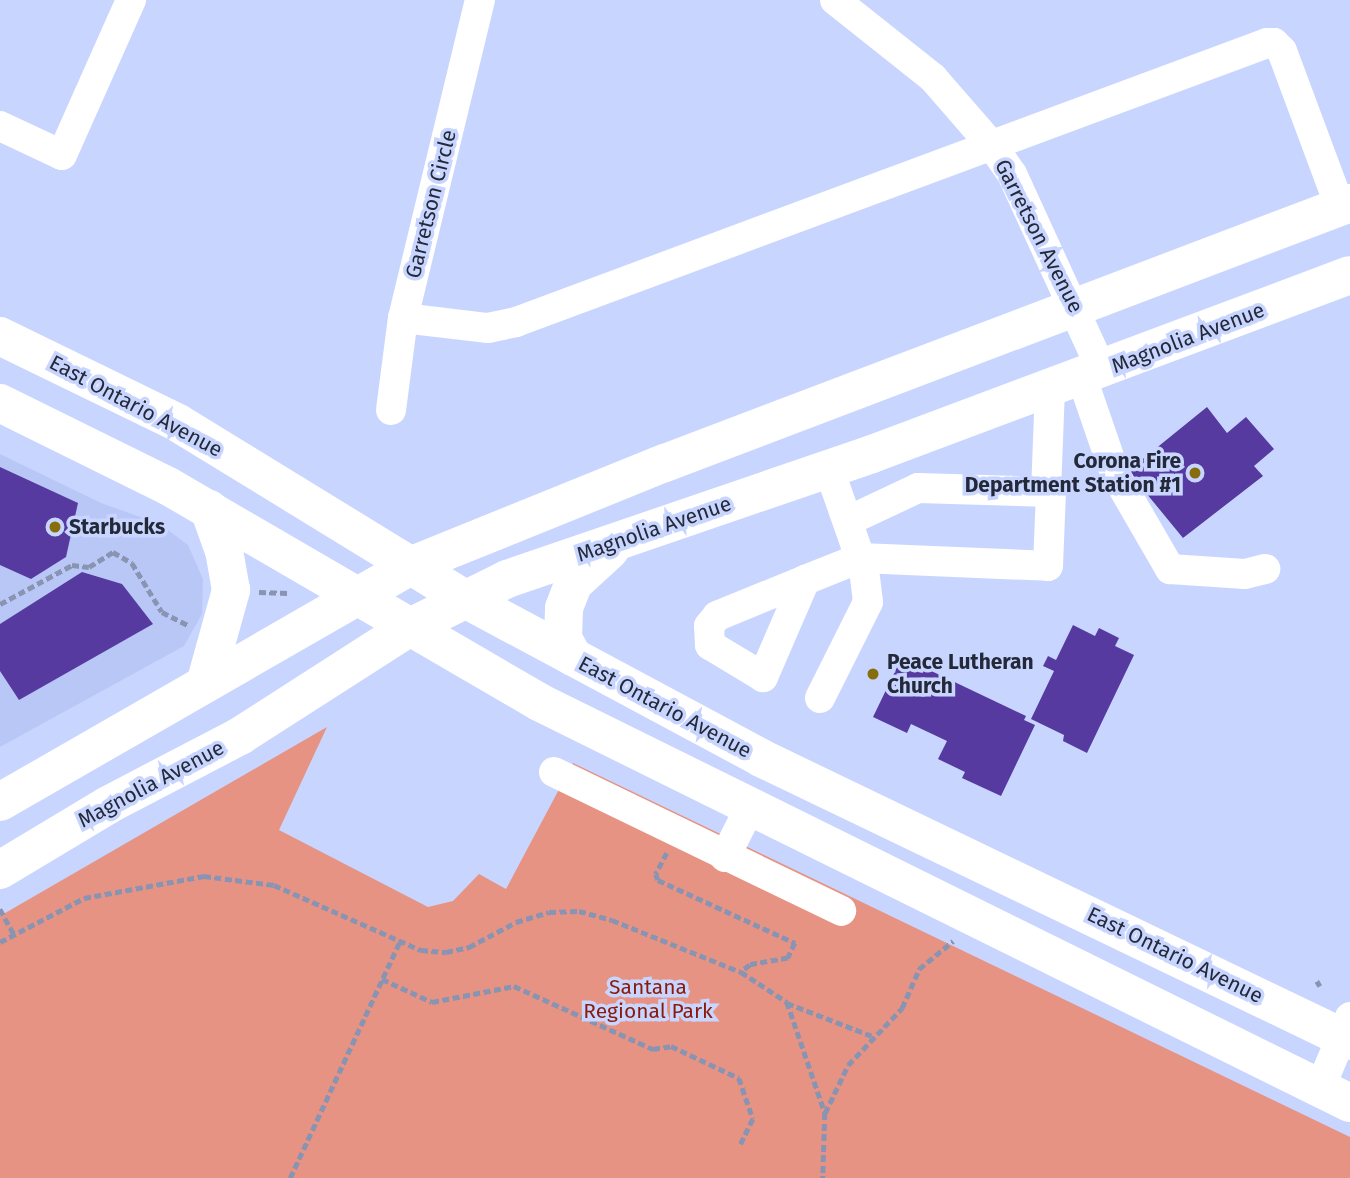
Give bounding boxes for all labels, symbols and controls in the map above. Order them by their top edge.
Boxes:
street label: Garretson Circle [400,127,462,281]
street label: Garretson Avenue [989,155,1089,317]
street label: Magnolia Avenue [1108,297,1268,379]
street label: East Ontario Avenue [45,350,227,462]
place label: Corona Fire Department Station #1 [965,448,1181,498]
marker: Corona Fire Department Station #1 [1187,465,1203,481]
street label: Magnolia Avenue [573,491,735,567]
place label: Starbucks [69,514,165,540]
marker: Starbucks [47,519,63,535]
place label: Peace Lutheran Church [887,649,1034,699]
street label: East Ontario Avenue [574,651,756,763]
marker: Peace Lutheran Church [865,666,881,682]
street label: Magnolia Avenue [74,735,228,833]
street label: East Ontario Avenue [1083,902,1267,1008]
park label: Santana Regional Park [583,974,713,1024]

